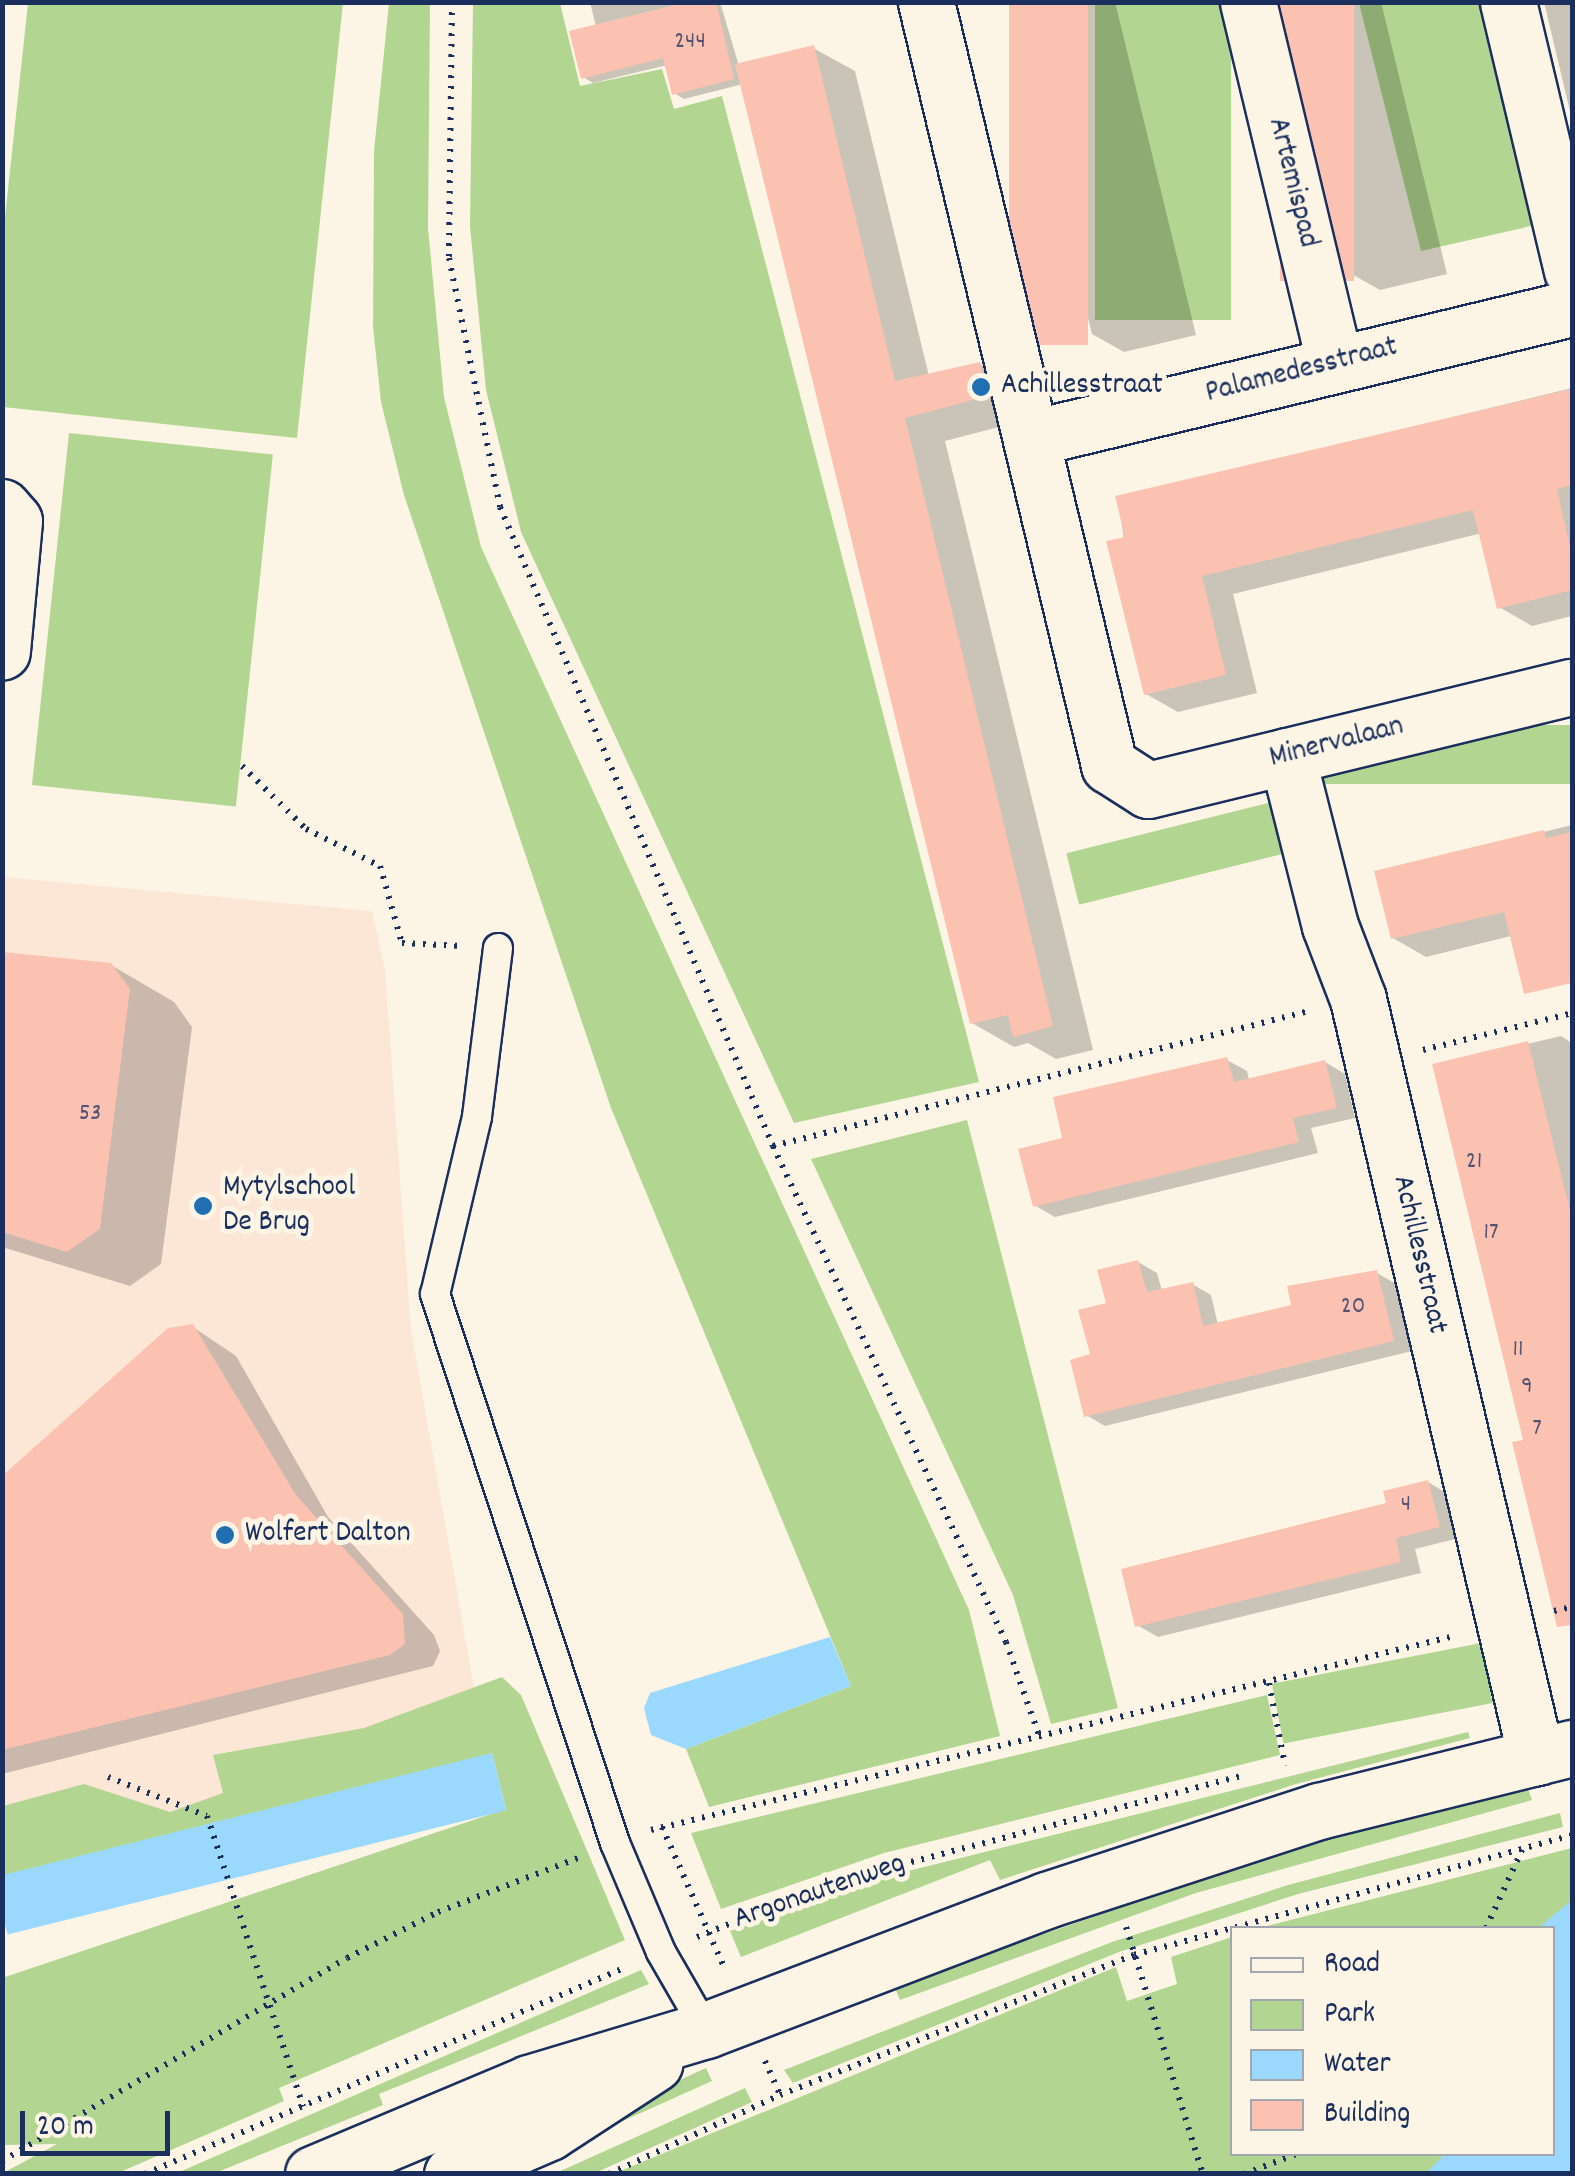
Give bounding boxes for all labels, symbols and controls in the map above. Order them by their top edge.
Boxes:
house number: 244 [674,27,706,57]
street label: Artemispad [1258,114,1324,252]
street label: Palamedesstraat [1202,331,1402,413]
place label: Achillesstraat [1001,369,1163,405]
marker: Achillesstraat [970,376,992,398]
street label: Minervalaan [1266,710,1408,778]
house number: 53 [79,1099,101,1129]
house number: 21 [1466,1147,1482,1177]
place label: Mytylschool De Brug [223,1171,355,1242]
street label: Achillesstraat [1382,1172,1454,1338]
marker: Mytylschool De Brug [192,1195,214,1217]
house number: 17 [1483,1218,1499,1248]
house number: 20 [1341,1292,1365,1322]
house number: 11 [1513,1335,1523,1365]
house number: 9 [1521,1372,1533,1402]
house number: 7 [1532,1414,1542,1444]
house number: 4 [1401,1490,1411,1520]
place label: Wolfert Dalton [245,1517,411,1553]
marker: Wolfert Dalton [214,1524,236,1546]
street label: Argonautenweg [730,1847,910,1939]
legend [1230,1926,1555,2156]
text: Road [1324,1944,1380,1987]
text: Park [1324,1994,1375,2037]
text: Water [1324,2044,1391,2087]
scale bar [25,2091,175,2153]
text: Building [1324,2094,1410,2137]
text: 20 m [37,2107,94,2150]

